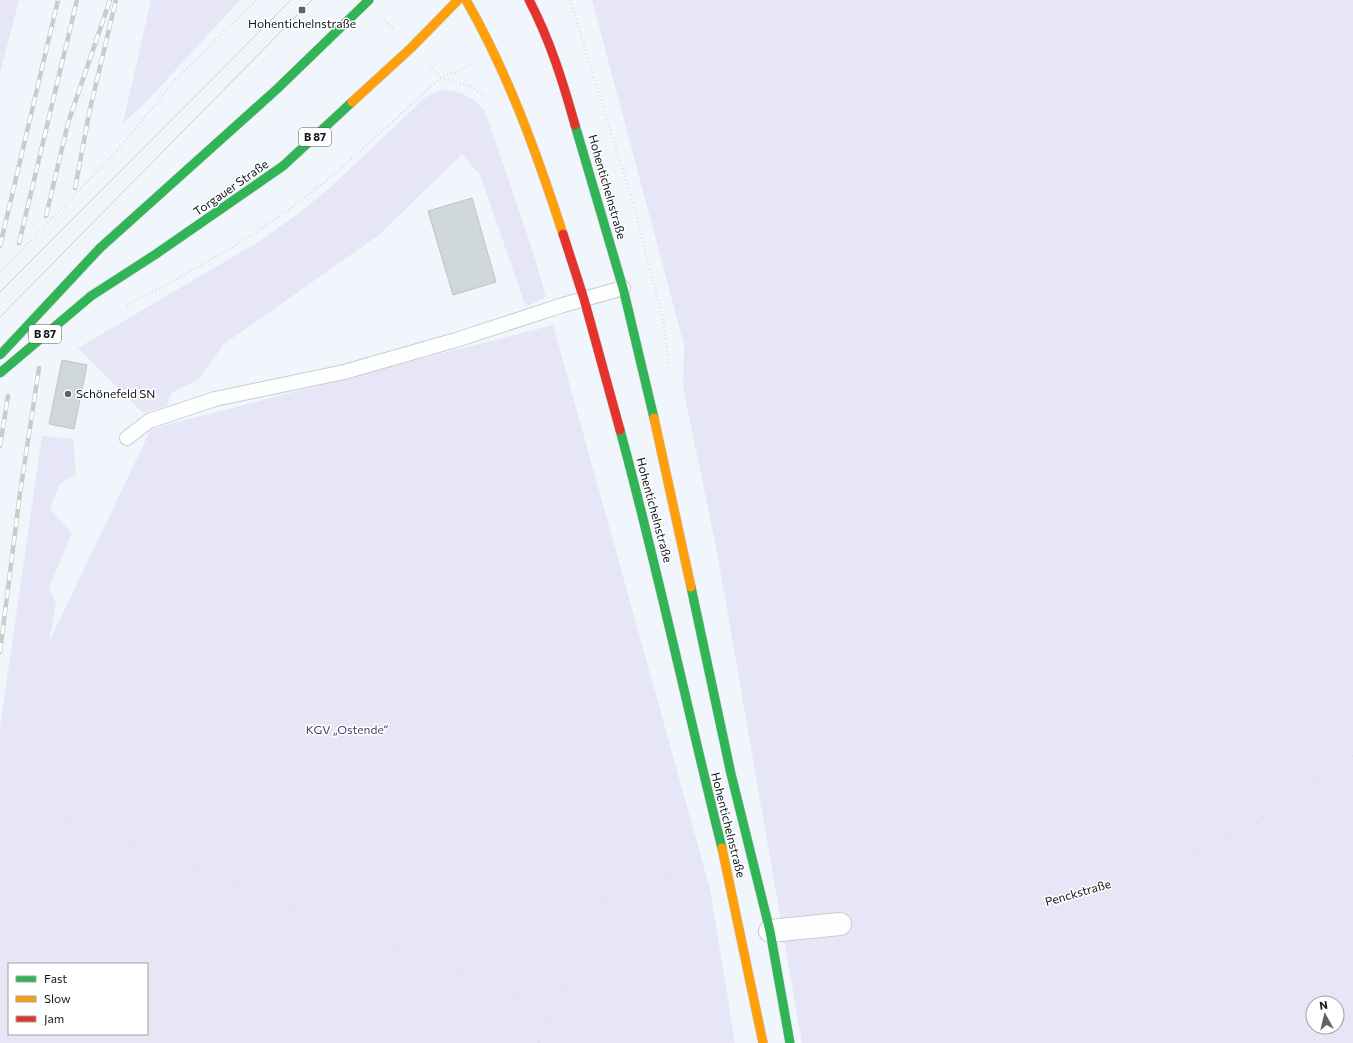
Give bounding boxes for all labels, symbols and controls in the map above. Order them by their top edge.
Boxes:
marker: Hohentichelnstraße [297,5,307,15]
place label: Hohentichelnstraße [248,16,356,30]
road number: B 87 [299,128,331,146]
street label: Hohentichelnstraße [586,133,630,241]
street label: Torgauer Straße [190,156,270,218]
road number: B 87 [29,325,61,343]
place label: Schönefeld SN [76,386,155,400]
marker: Schönefeld SN [63,389,73,399]
street label: Hohentichelnstraße [634,456,676,564]
park label: KGV „Ostende“ [306,722,388,736]
street label: Hohentichelnstraße [709,771,749,879]
street label: Penckstraße [1043,876,1112,908]
legend [8,963,148,1035]
text: Fast [44,971,67,985]
text: Slow [44,991,71,1005]
north arrow [1305,995,1345,1035]
text: N [1319,998,1329,1012]
text: Jam [44,1011,64,1026]

